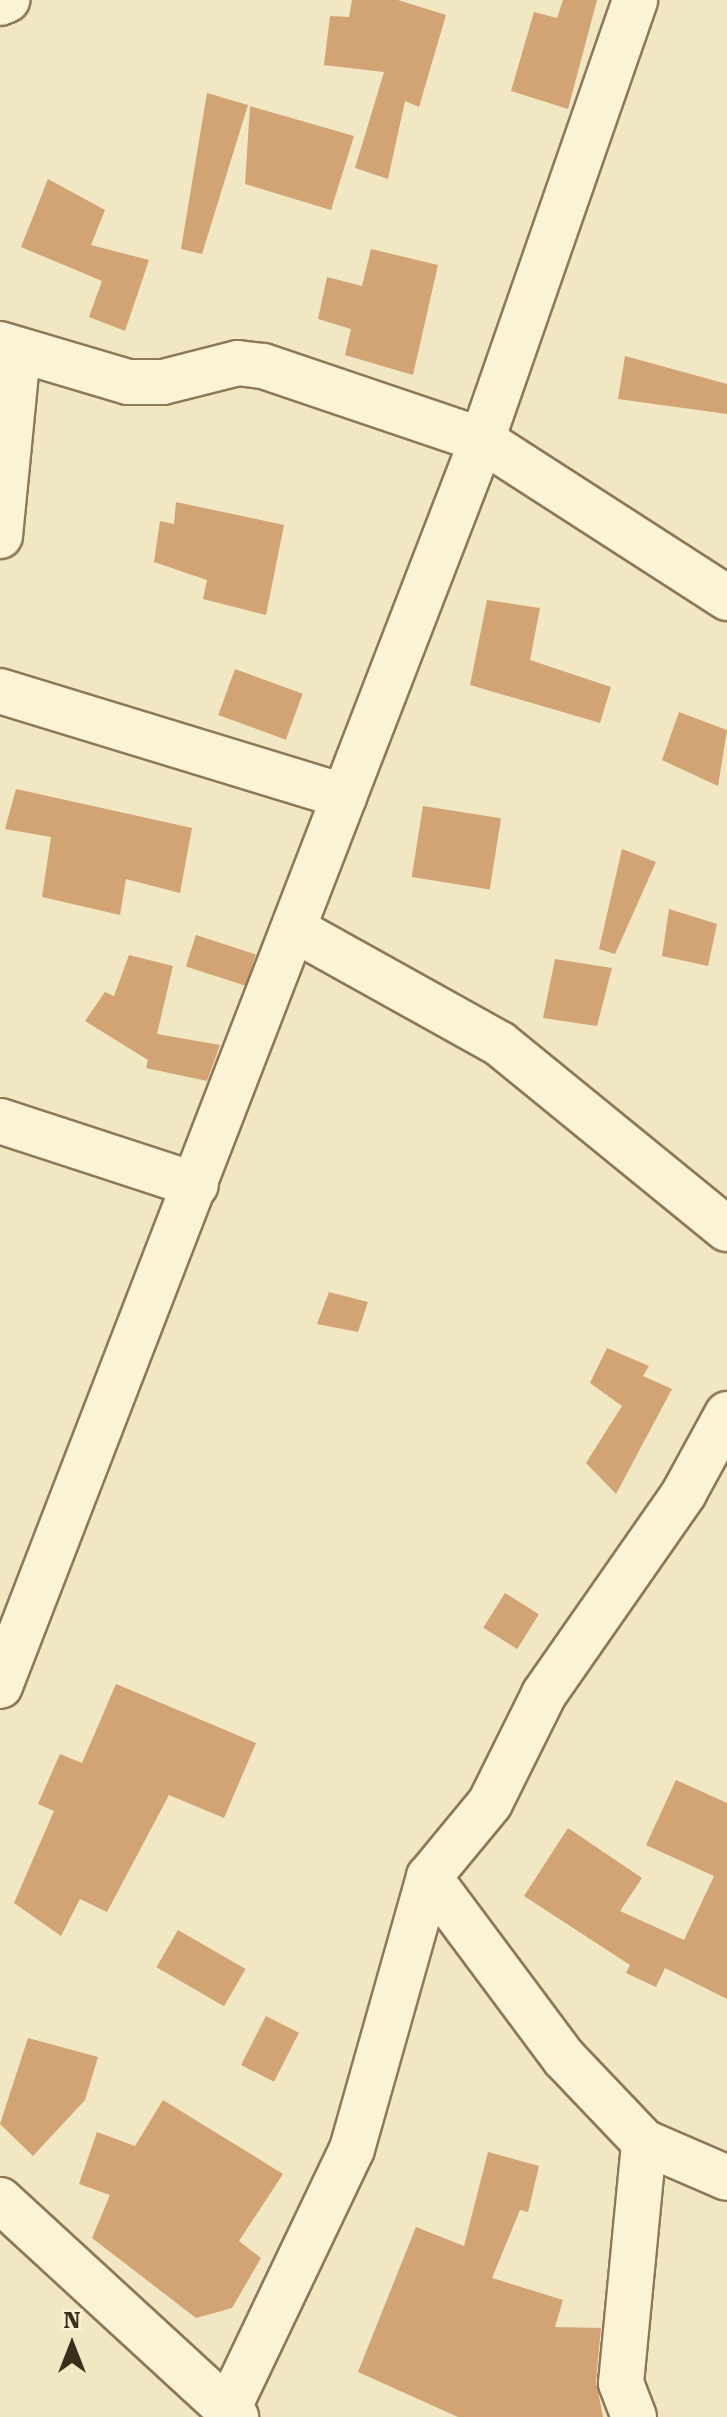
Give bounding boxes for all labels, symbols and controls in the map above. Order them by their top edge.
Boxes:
north arrow [32,2305,112,2385]
text: N [64,2308,80,2333]

